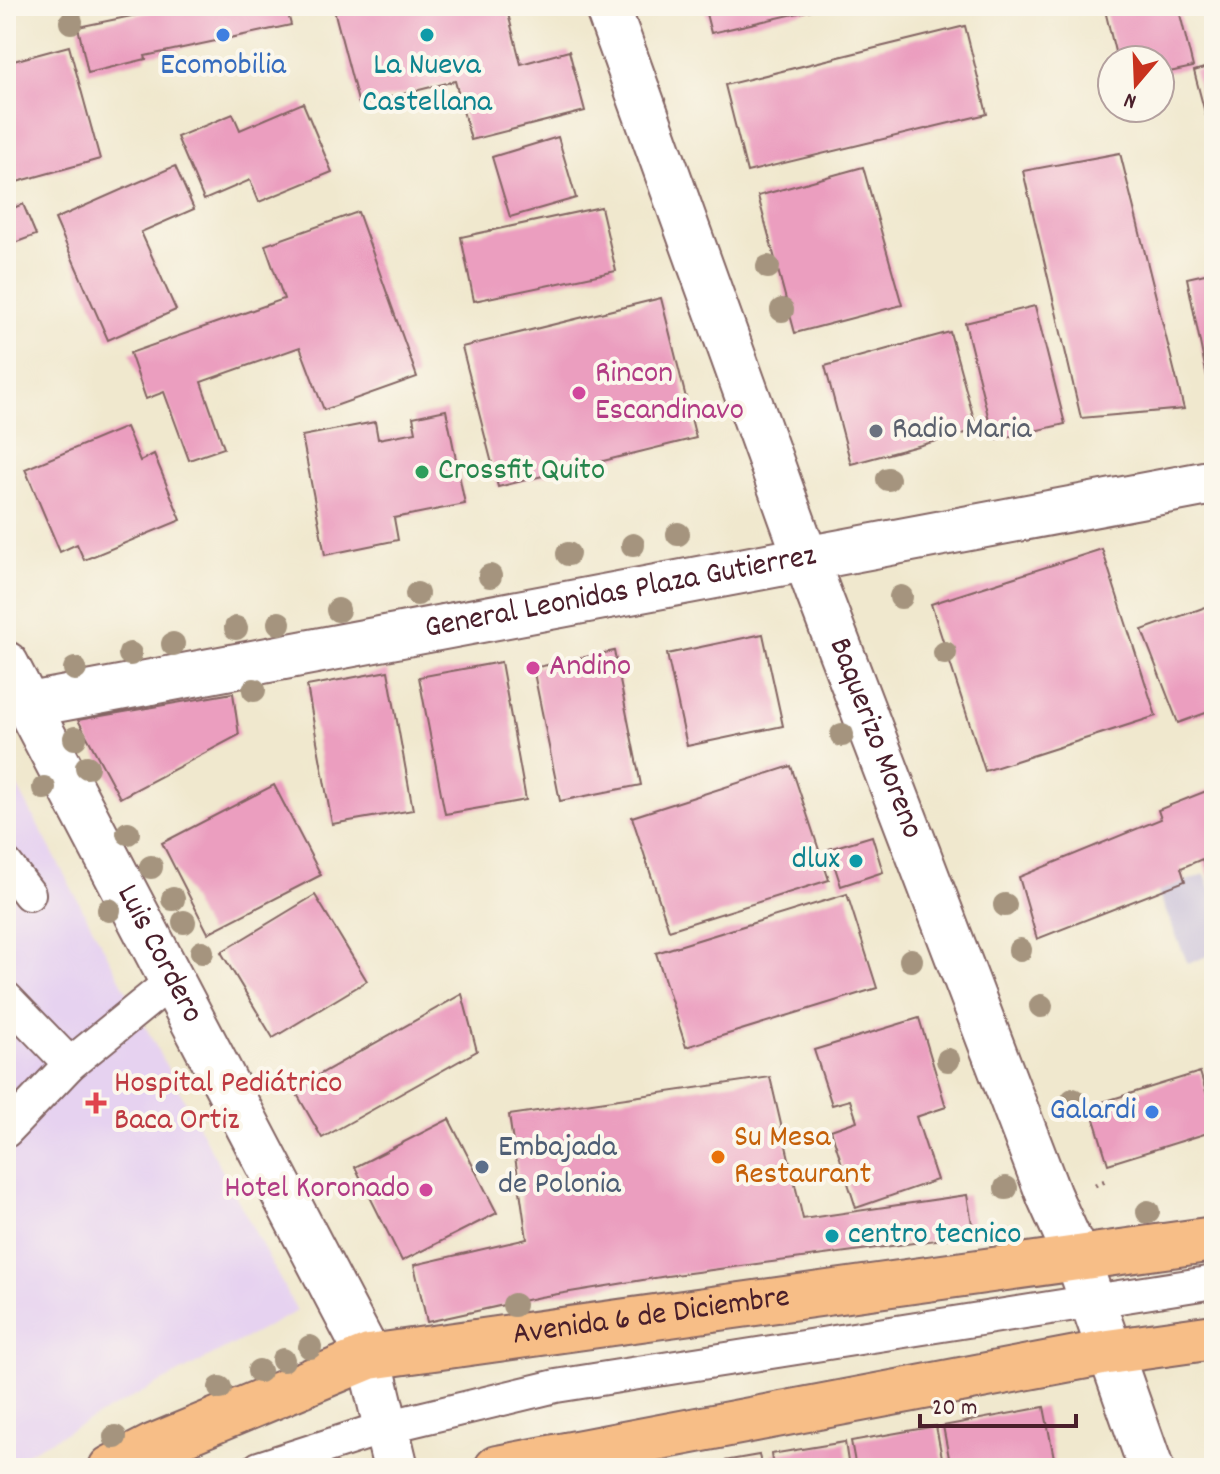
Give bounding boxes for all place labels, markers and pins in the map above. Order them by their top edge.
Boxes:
marker: Ecomobilia [214,26,232,44]
marker: La Nueva Castellana [418,26,436,44]
place label: Ecomobilia [160,44,287,90]
place label: La Nueva Castellana [362,44,493,127]
place label: Rincon Escandinavo [595,352,744,435]
marker: Rincon Escandinavo [570,384,588,402]
place label: Radio Maria [892,408,1033,454]
marker: Radio Maria [867,422,885,440]
place label: Crossfit Quito [438,449,605,495]
marker: Crossfit Quito [413,463,431,481]
place label: Andino [549,645,631,691]
marker: Andino [524,659,542,677]
place label: dlux [792,838,840,884]
marker: dlux [847,852,865,870]
place label: Hospital Pediátrico Baca Ortiz [114,1062,343,1145]
place label: Galardi [1049,1089,1136,1135]
marker: Hospital Pediátrico Baca Ortiz [85,1092,107,1114]
marker: Galardi [1143,1103,1161,1121]
place label: Su Mesa Restaurant [734,1116,871,1199]
place label: Embajada de Polonia [498,1126,622,1209]
marker: Su Mesa Restaurant [709,1148,727,1166]
marker: Embajada de Polonia [473,1158,491,1176]
place label: Hotel Koronado [224,1167,410,1213]
marker: Hotel Koronado [417,1181,435,1199]
place label: centro tecnico [848,1213,1021,1259]
marker: centro tecnico [823,1227,841,1245]

